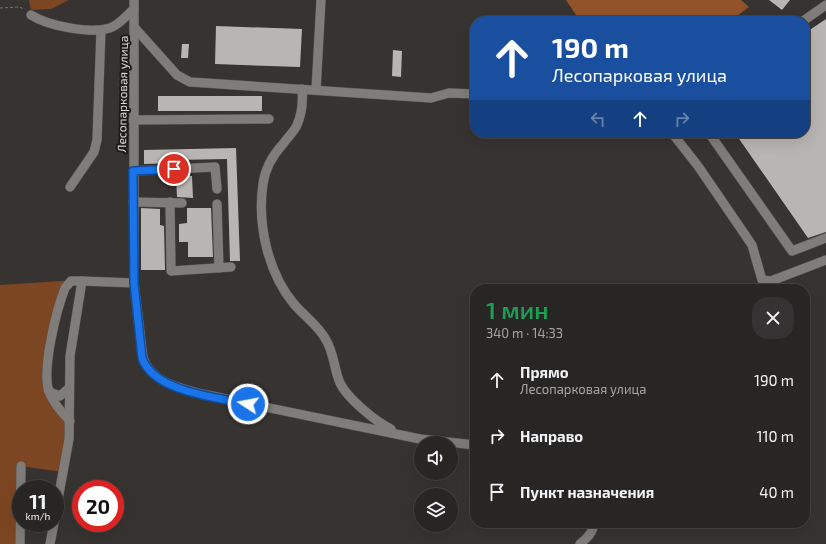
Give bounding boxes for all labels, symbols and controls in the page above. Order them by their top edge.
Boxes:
text: 190 m [552,30,629,64]
icon: ahead [486,32,538,84]
street label: Лесопарковая улица [114,36,131,152]
text: Лесопарковая улица [552,64,727,86]
icon: left [587,108,609,130]
icon: ahead [629,108,651,130]
icon: right [671,108,693,130]
pin [157,152,191,186]
icon: arrive [163,158,185,180]
text: 1 мин [486,295,548,324]
button: close [752,297,794,339]
text: 340 m · 14:33 [486,325,563,341]
text: Прямо [520,363,569,381]
icon: ahead [486,369,508,391]
text: 190 m [754,371,794,389]
text: Лесопарковая улица [520,381,646,397]
position arrow [227,383,269,425]
icon: right [486,425,508,447]
text: Направо [520,427,583,445]
text: 110 m [757,427,794,445]
map controls [414,436,458,532]
button: sound [414,436,458,480]
speed limit sign: 20 [72,480,124,532]
icon: arrive [486,481,508,503]
text: Пункт назначения [520,483,654,501]
text: 40 m [759,483,794,501]
button: layers [414,488,458,532]
text: 11 [29,489,47,513]
text: km/h [26,510,50,522]

